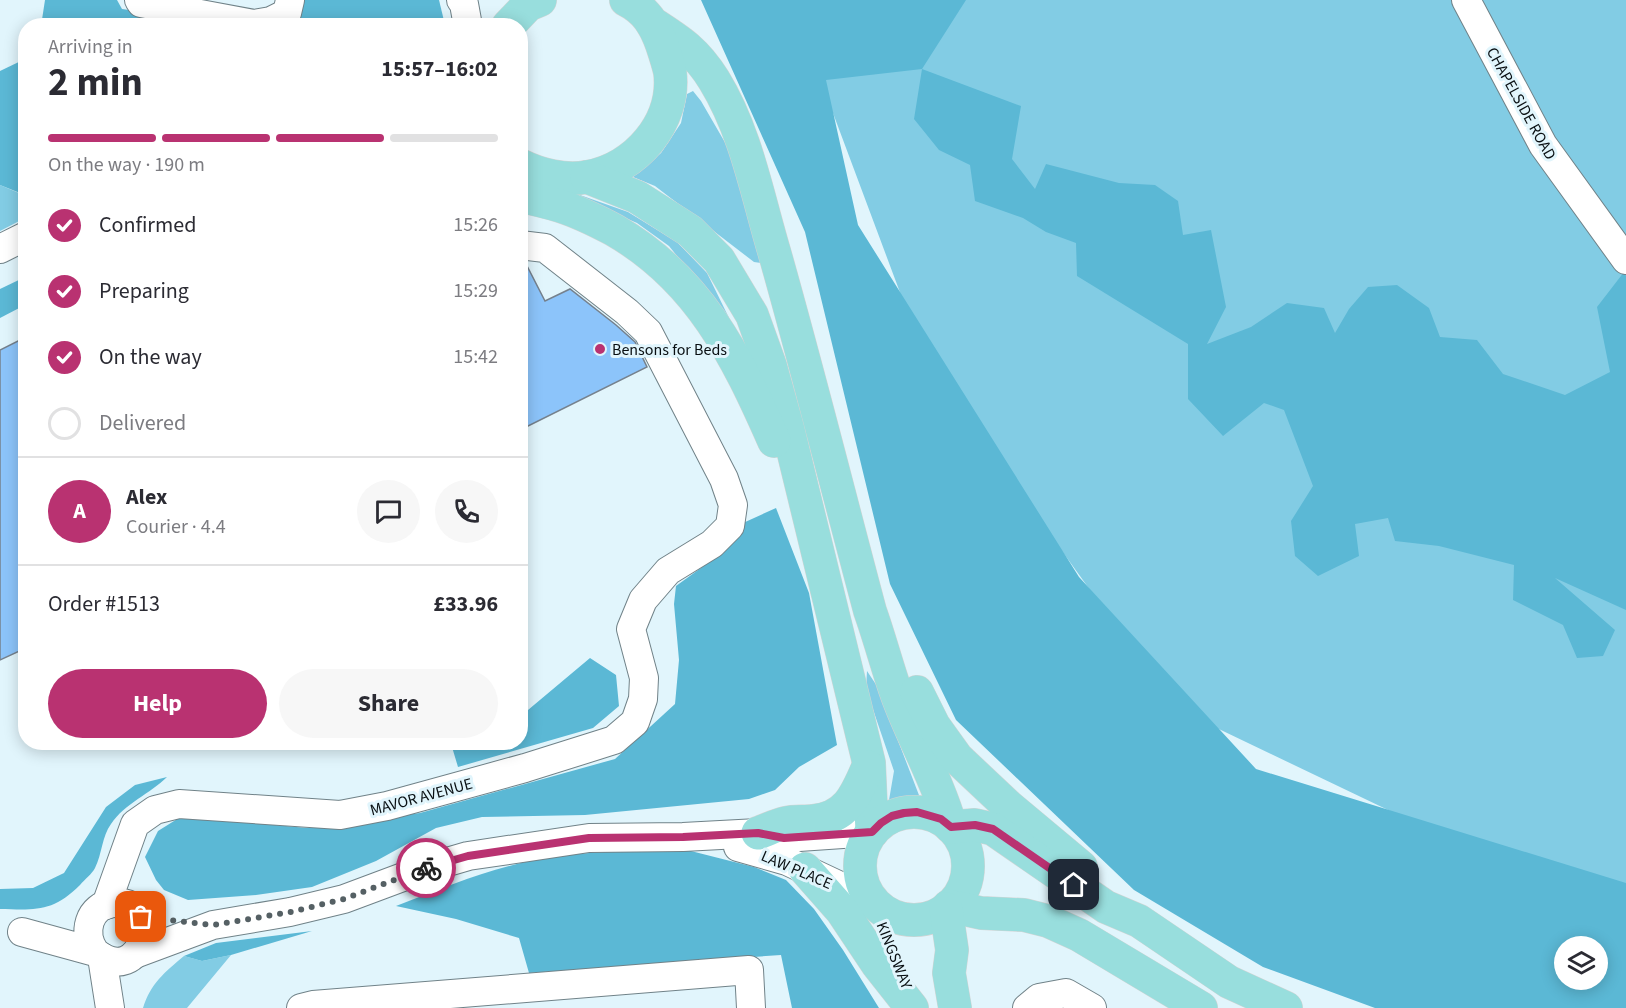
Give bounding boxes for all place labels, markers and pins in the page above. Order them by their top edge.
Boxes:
place label: Bensons for Beds [612,339,727,361]
marker: Bensons for Beds [593,342,607,356]
pin [1048,859,1099,910]
pin [115,891,166,942]

